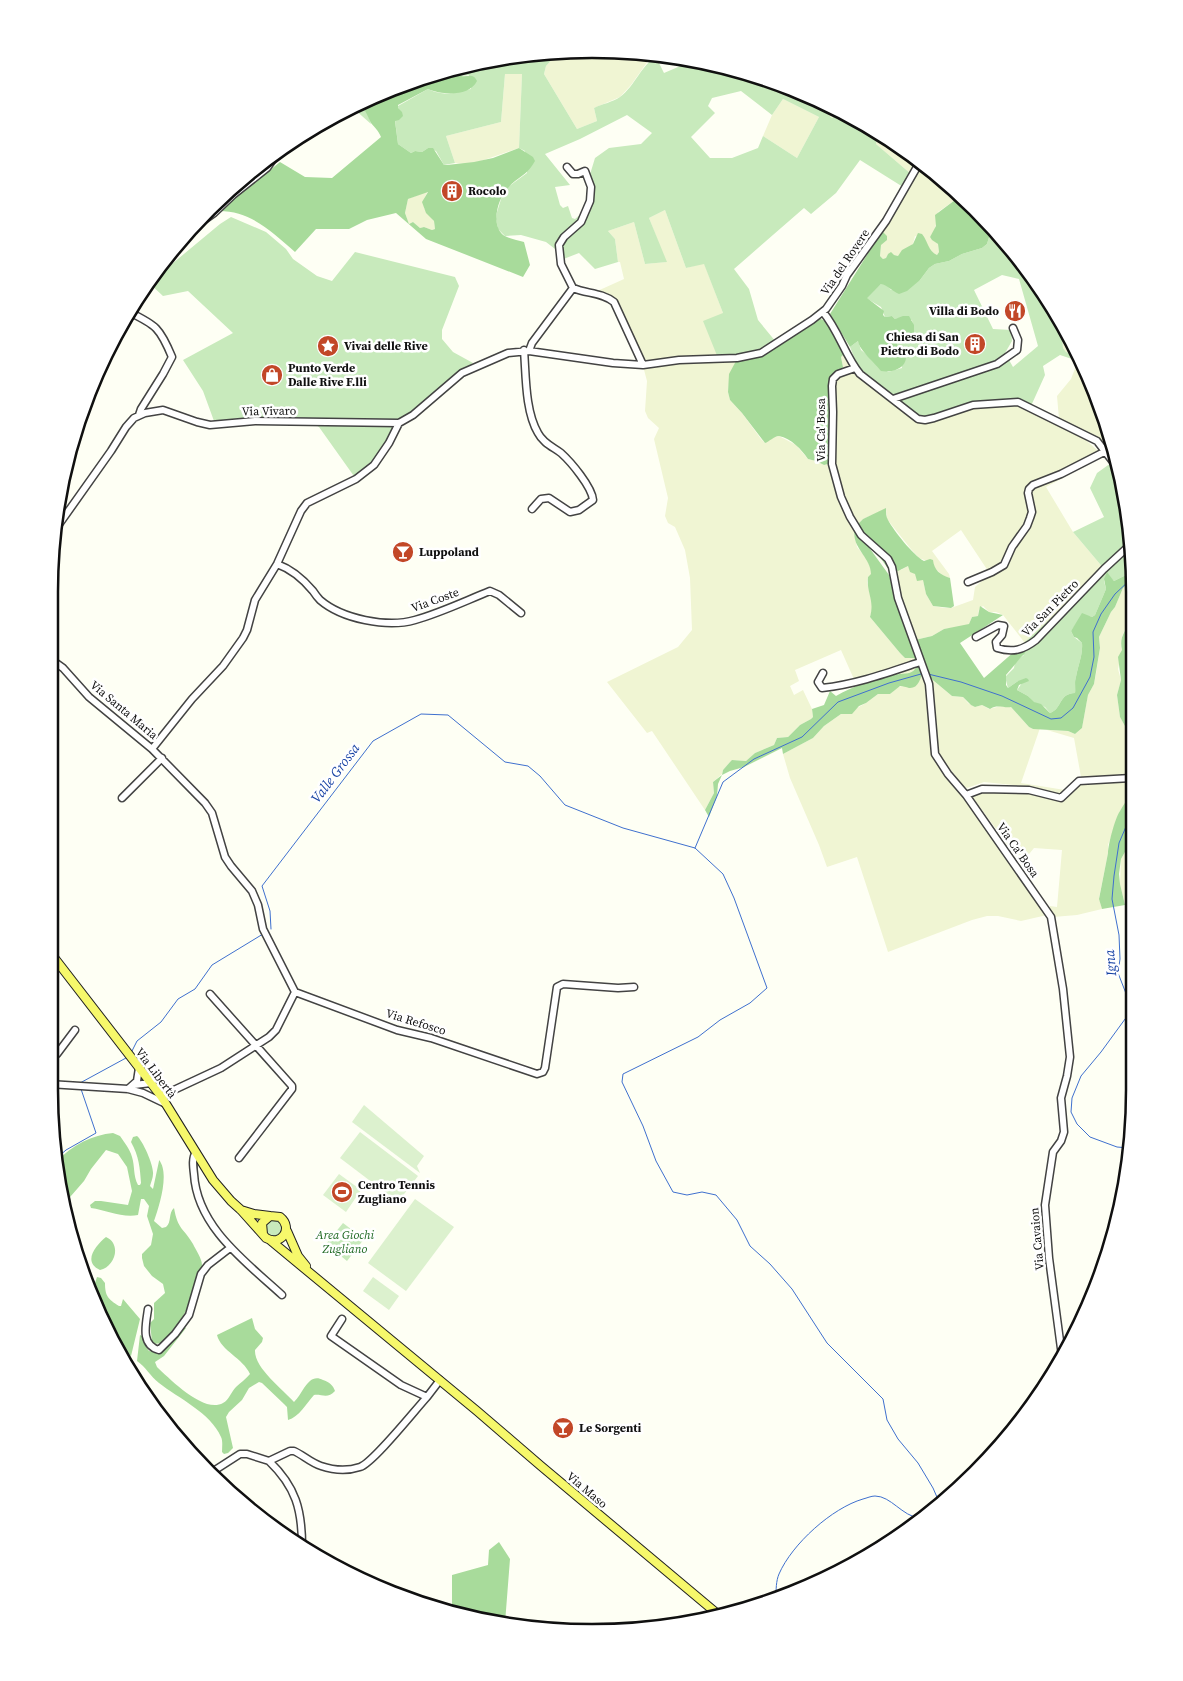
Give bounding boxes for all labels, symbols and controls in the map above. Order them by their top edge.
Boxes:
building icon: Rocolo [440,179,464,203]
place label: Rocolo [468,183,507,199]
street label: Via del Rovere [817,226,873,298]
restaurant icon: Villa di Bodo [1003,299,1027,323]
place label: Villa di Bodo [929,303,999,319]
place label: Chiesa di San Pietro di Bodo [880,329,960,359]
building icon: Chiesa di San Pietro di Bodo [963,332,987,356]
place icon: Vivai delle Rive [316,334,340,358]
place label: Vivai delle Rive [344,338,428,354]
place label: Punto Verde Dalle Rive F.lli [288,360,367,390]
shop icon: Punto Verde Dalle Rive F.lli [260,363,284,387]
street label: Via Ca' Bosa [813,397,829,462]
street label: Via Vivaro [242,403,297,419]
bar icon: Luppoland [391,540,415,564]
place label: Luppoland [419,544,479,560]
street label: Via San Pietro [1018,576,1082,640]
street label: Via Coste [409,584,461,616]
street label: Via Santa Maria [87,677,162,744]
water label: Valle Grossa [306,738,365,807]
street label: Via Ca' Bosa [993,819,1043,881]
water label: Igna [1099,948,1121,978]
street label: Via Refosco [384,1005,448,1039]
street label: Via Libertà [132,1045,181,1102]
place label: Centro Tennis Zugliano [358,1177,436,1207]
sports icon: Centro Tennis Zugliano [330,1180,354,1204]
street label: Via Cavaion [1026,1207,1048,1271]
park label: Area Giochi Zugliano [315,1227,375,1257]
bar icon: Le Sorgenti [551,1416,575,1440]
place label: Le Sorgenti [579,1420,642,1436]
street label: Via Maso [563,1468,611,1512]

